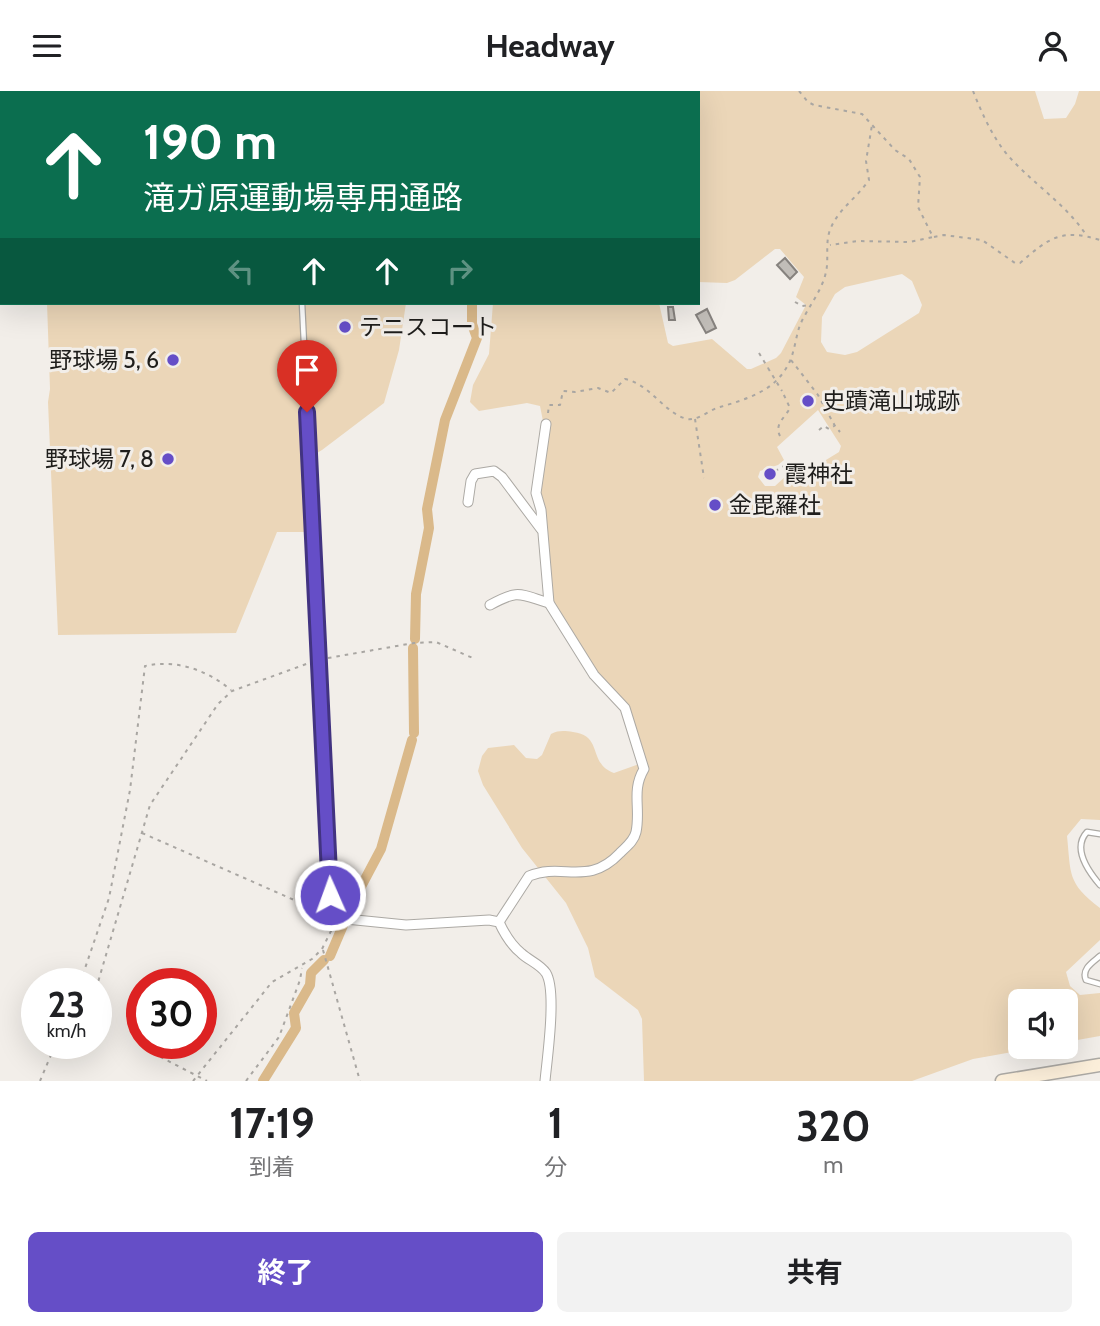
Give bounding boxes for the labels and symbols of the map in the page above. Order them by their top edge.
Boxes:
place label: テニスコート [359,313,497,341]
marker: テニスコート [337,319,353,335]
pin [277,340,337,412]
place label: 野球場 5, 6 [49,346,159,374]
marker: 野球場 5, 6 [165,352,181,368]
place label: 史蹟滝山城跡 [822,387,960,415]
marker: 史蹟滝山城跡 [800,393,816,409]
place label: 野球場 7, 8 [45,445,154,473]
marker: 野球場 7, 8 [160,451,176,467]
place label: 霞神社 [784,460,853,488]
marker: 霞神社 [762,466,778,482]
place label: 金毘羅社 [729,491,821,519]
marker: 金毘羅社 [707,497,723,513]
position arrow [293,858,367,932]
speed limit sign: 30 [126,968,217,1059]

